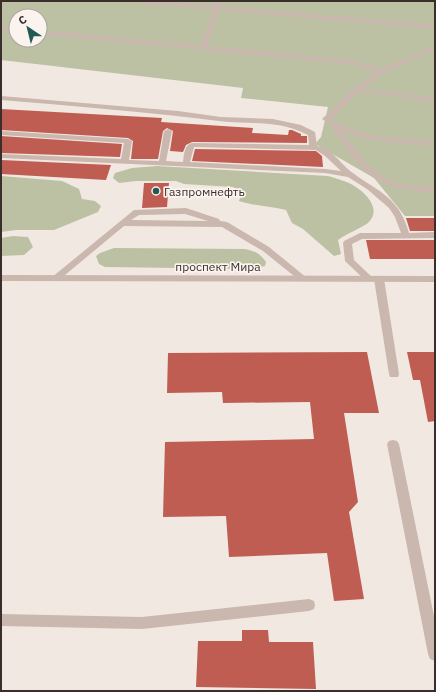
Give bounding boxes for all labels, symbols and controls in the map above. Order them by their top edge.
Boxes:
north arrow [8,8,48,48]
text: С [15,12,29,28]
place label: Газпромнефть [164,184,245,199]
marker: Газпромнефть [151,186,161,196]
street label: проспект Мира [175,259,261,274]

